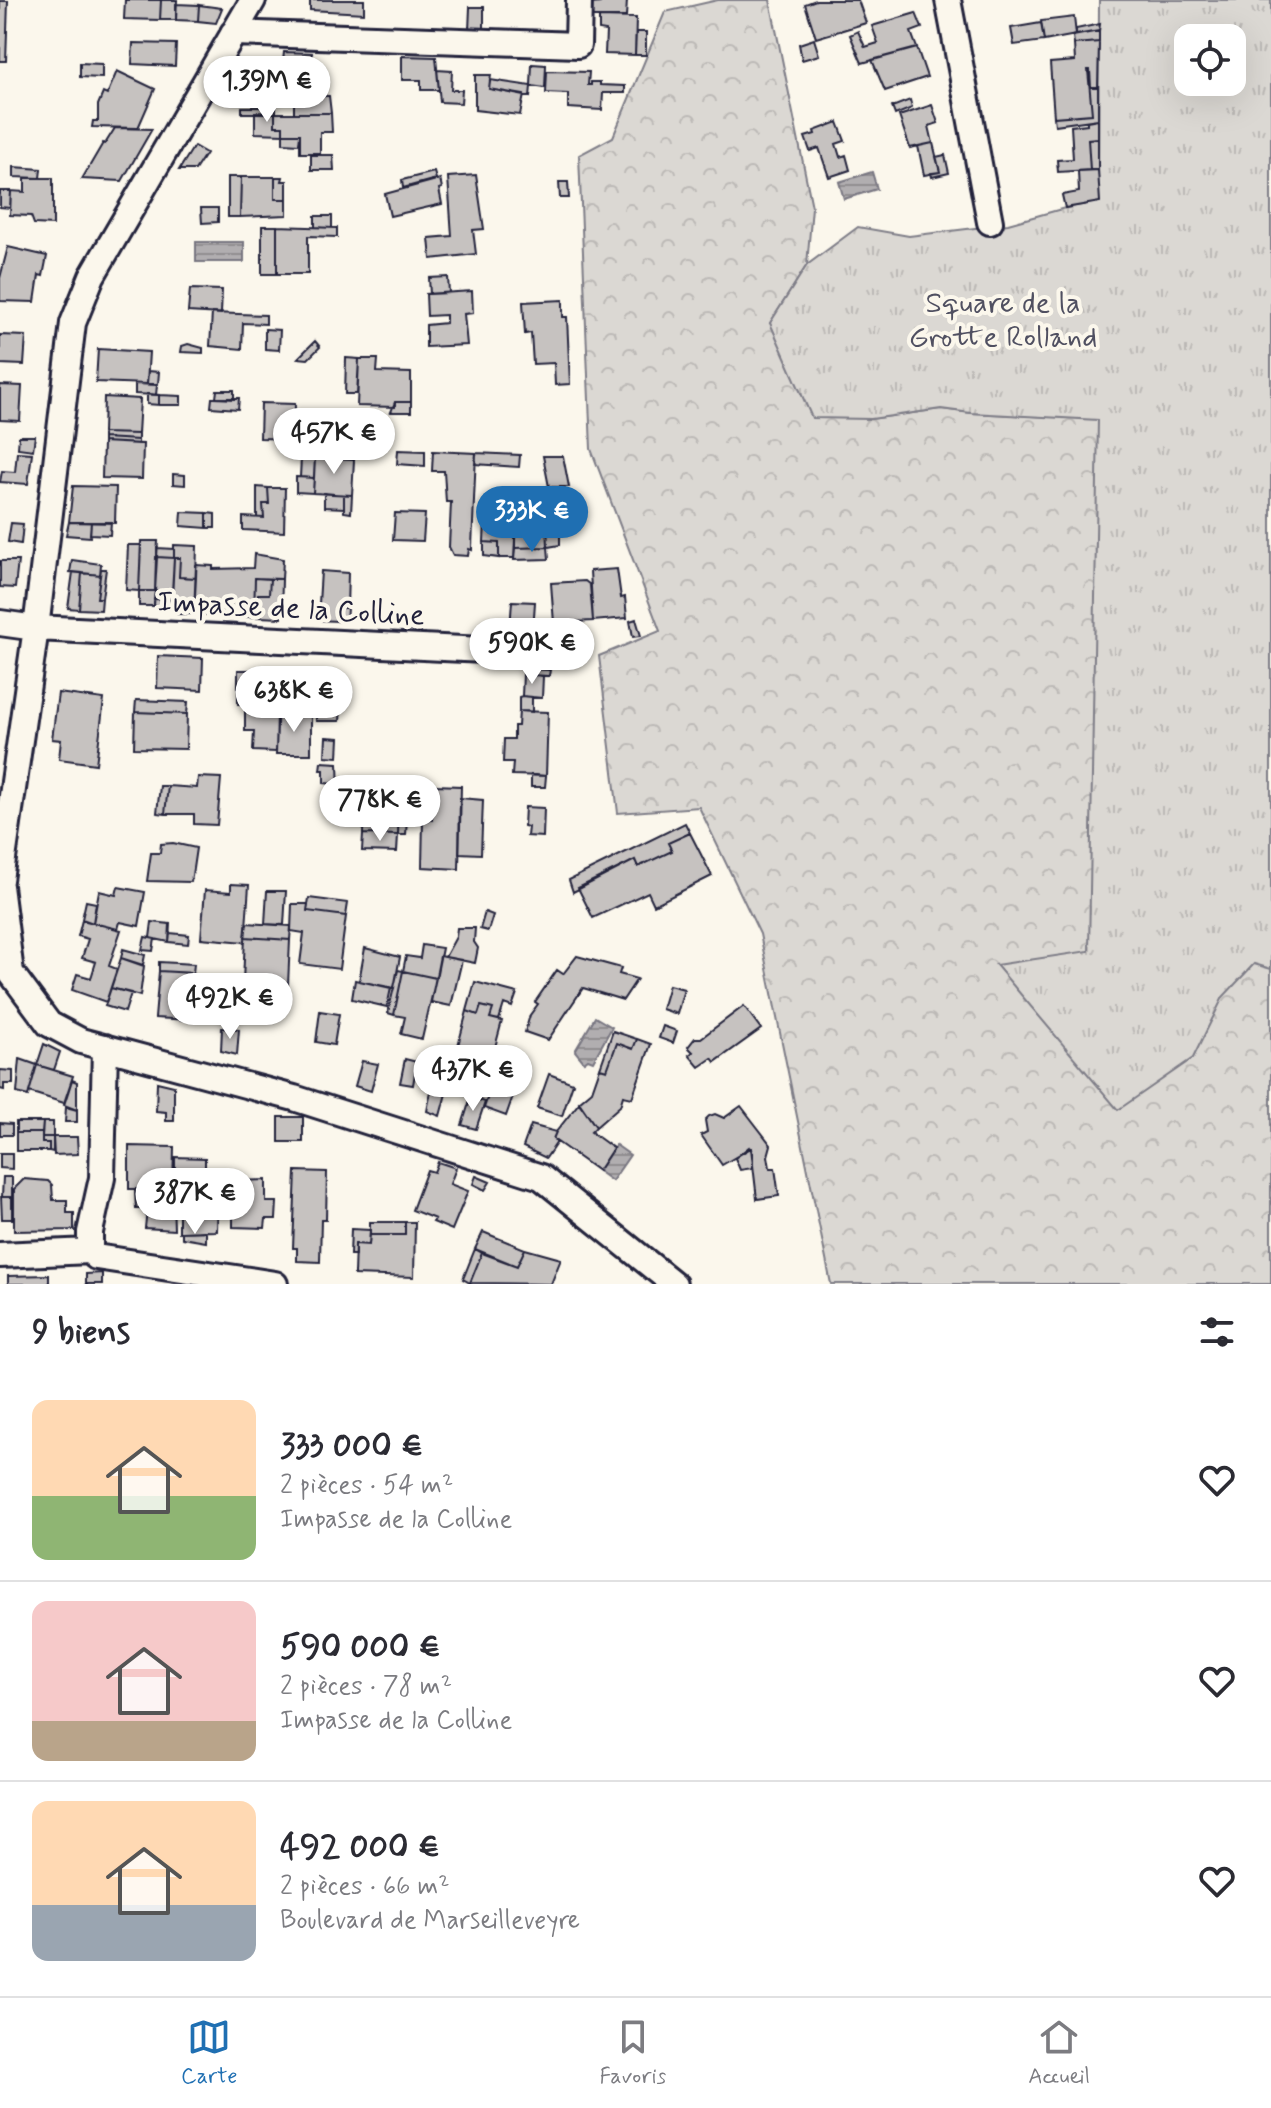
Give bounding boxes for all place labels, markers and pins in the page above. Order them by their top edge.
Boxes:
pin: 1.39M € [193,56,341,124]
pin: 457K € [269,408,399,476]
pin: 333K € [467,486,597,554]
pin: 590K € [467,618,597,686]
pin: 638K € [229,666,359,734]
pin: 778K € [315,775,445,843]
pin: 492K € [165,973,295,1041]
pin: 437K € [408,1045,538,1113]
pin: 387K € [130,1168,260,1236]

